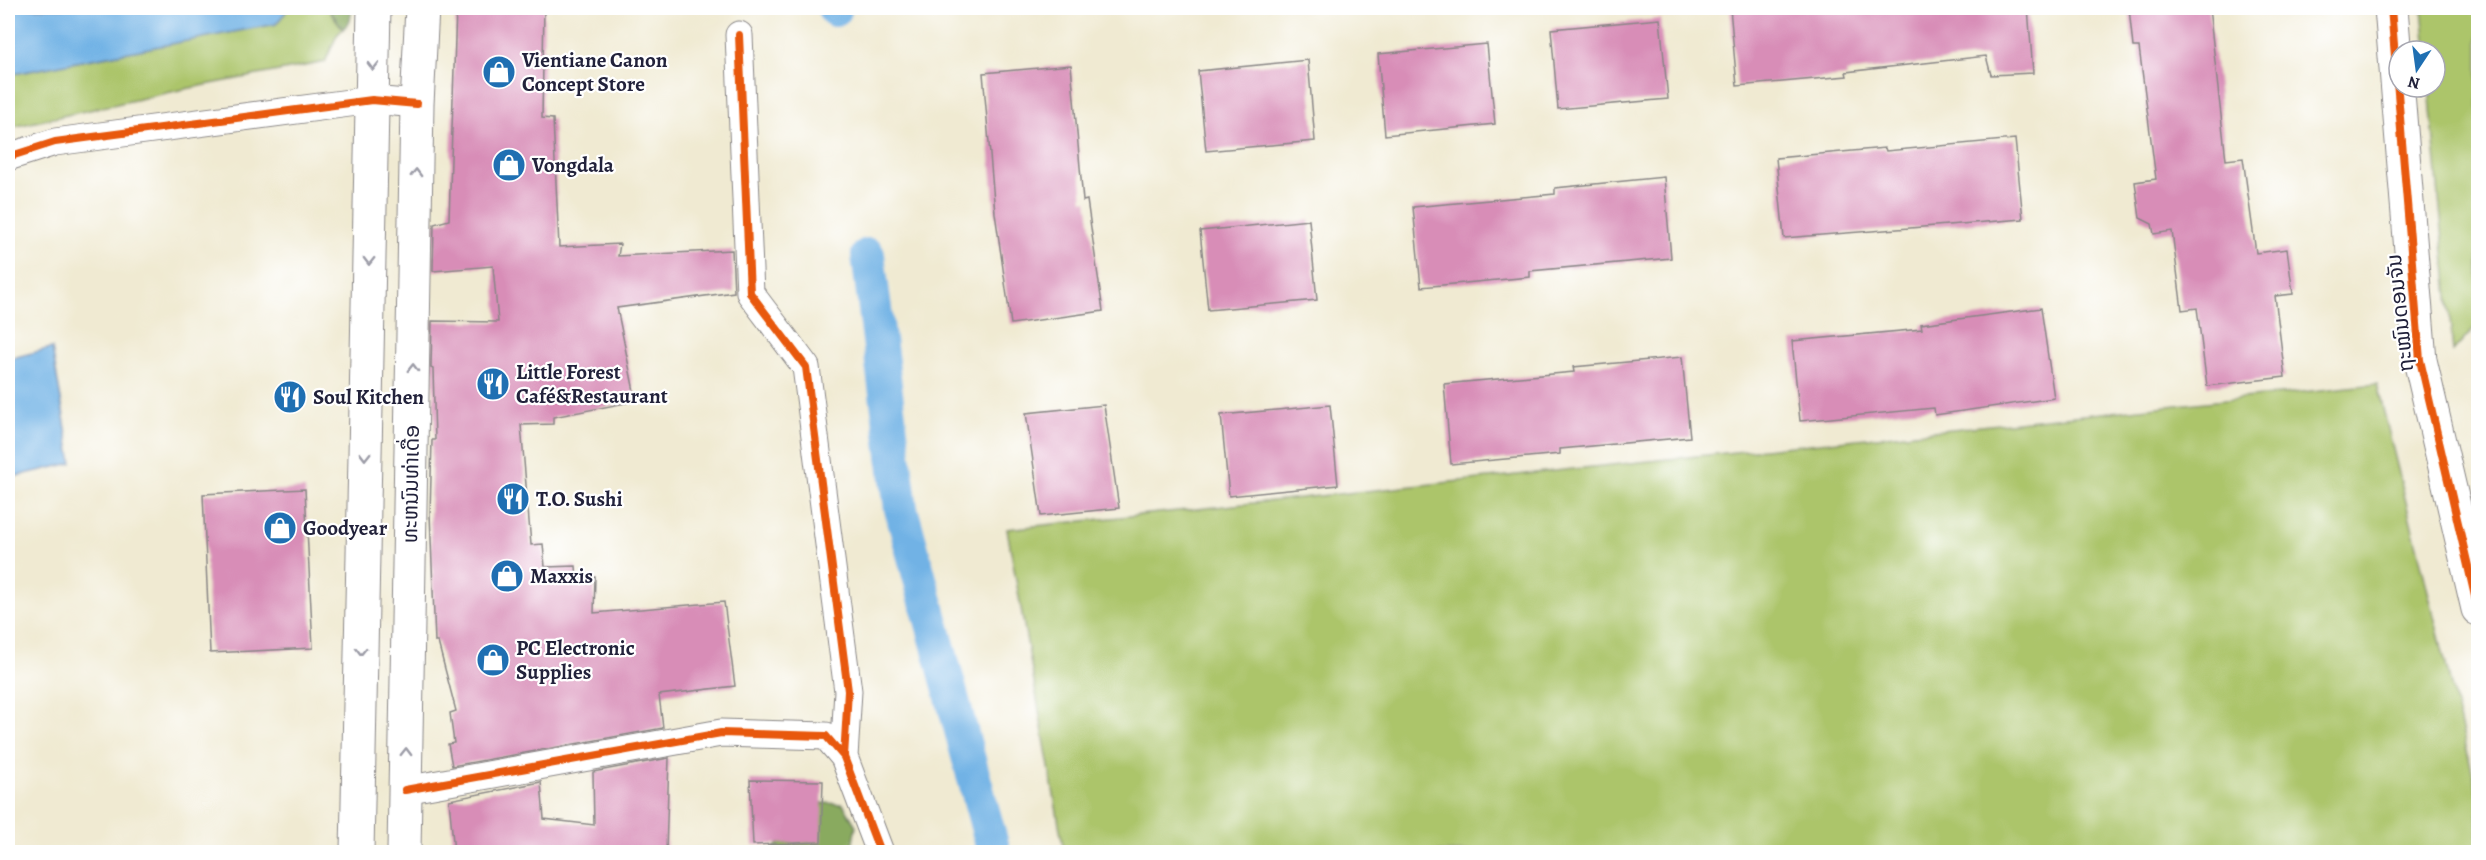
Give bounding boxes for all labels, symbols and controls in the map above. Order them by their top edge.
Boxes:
north arrow [2387,39,2447,99]
place label: Vientiane Canon Concept Store [521,46,668,98]
shop icon: Vientiane Canon Concept Store [481,54,517,90]
one-way arrow [367,61,379,70]
text: N [2405,71,2422,95]
shop icon: Vongdala [491,147,527,183]
place label: Vongdala [531,151,615,179]
one-way arrow [410,169,422,178]
street label: ຖະໝົນດອນຈັນ [2380,253,2420,373]
one-way arrow [363,256,375,265]
place label: Little Forest Café&Restaurant [516,358,668,410]
one-way arrow [406,364,419,373]
restaurant icon: Little Forest Café&Restaurant [475,366,511,402]
restaurant icon: Soul Kitchen [272,379,308,415]
place label: Soul Kitchen [313,383,424,411]
street label: ທະຫນົນທ່າເດື່ອ [394,425,426,543]
one-way arrow [359,451,371,460]
restaurant icon: T.O. Sushi [495,481,531,517]
place label: T.O. Sushi [536,485,623,513]
shop icon: Goodyear [262,510,298,546]
place label: Goodyear [303,514,388,542]
shop icon: Maxxis [489,558,525,594]
place label: Maxxis [530,562,593,590]
place label: PC Electronic Supplies [516,634,635,686]
shop icon: PC Electronic Supplies [475,642,511,678]
one-way arrow [355,646,367,655]
one-way arrow [400,748,412,757]

